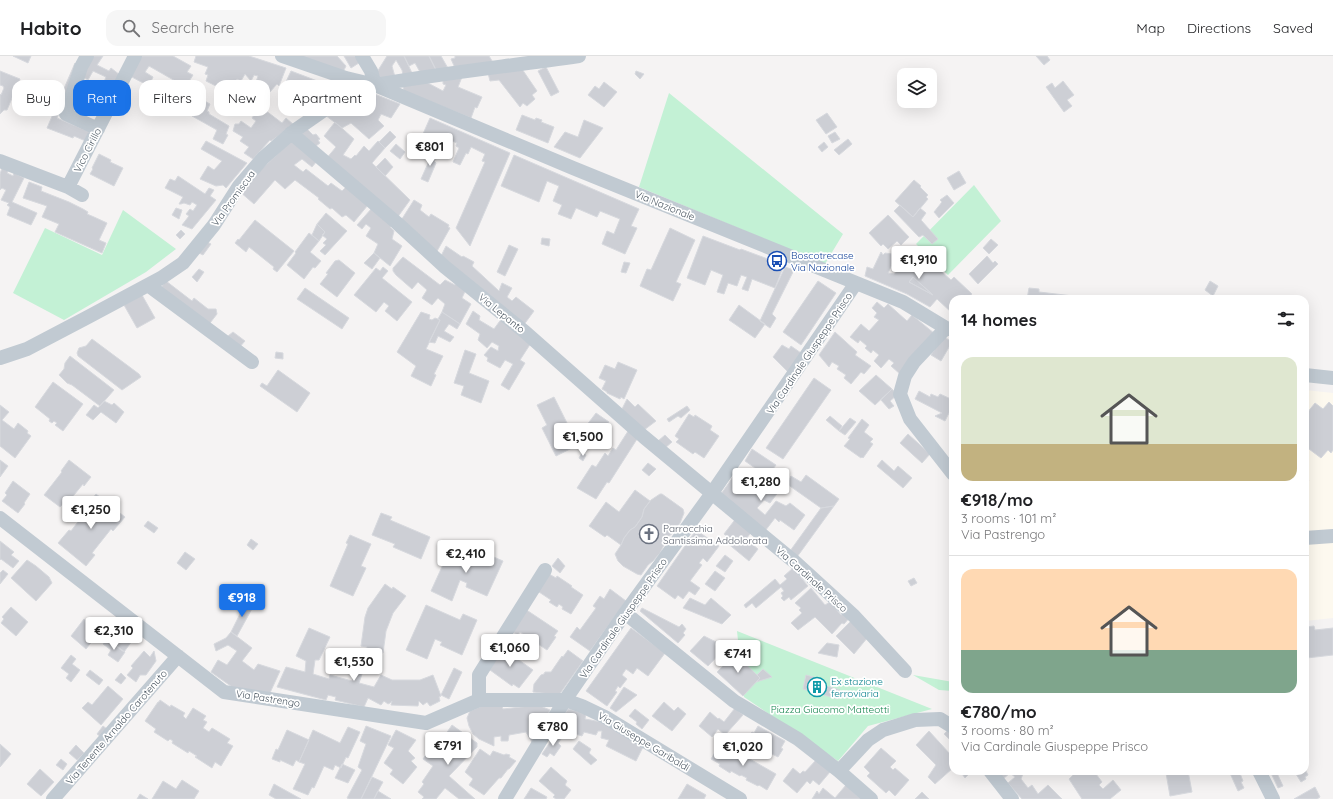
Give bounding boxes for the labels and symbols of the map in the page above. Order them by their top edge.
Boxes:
street label: Vico Cirillo [71,126,104,175]
pin: €801 [406,133,454,167]
street label: Via Promiscua [209,168,258,229]
street label: Via Nazionale [633,188,697,224]
pin: €1,910 [886,246,952,280]
place label: Boscotrecase Via Nazionale [791,249,855,274]
bus stop icon: Boscotrecase Via Nazionale [766,250,788,272]
street label: Via Cardinale Giuspeppe Prisco [764,290,855,417]
street label: Via Lepanto [476,291,527,336]
pin: €1,500 [550,423,616,457]
pin: €1,280 [728,468,794,502]
pin: €1,250 [58,496,124,530]
place label: Parrocchia Santissima Addolorata [663,522,768,547]
church icon: Parrocchia Santissima Addolorata [638,523,660,545]
pin: €2,410 [433,540,499,574]
street label: Via Cardinale Prisco [773,544,850,615]
street label: Via Cardinale Giuspeppe Prisco [577,556,670,681]
pin: €918 [218,584,266,618]
pin: €2,310 [81,617,147,651]
pin: €1,060 [477,634,543,668]
pin: €741 [714,640,762,674]
pin: €1,530 [321,648,387,682]
street label: Via Tenente Arnaldo Carotenuto [63,667,170,788]
place label: Ex stazione ferroviaria [831,675,883,700]
building icon: Ex stazione ferroviaria [806,676,828,698]
street label: Via Pastrengo [235,687,301,710]
park label: Piazza Giacomo Matteotti [771,703,889,716]
street label: Via Giuseppe Garibaldi [595,709,692,774]
pin: €780 [529,713,577,747]
pin: €791 [424,732,472,766]
pin: €1,020 [710,733,776,767]

